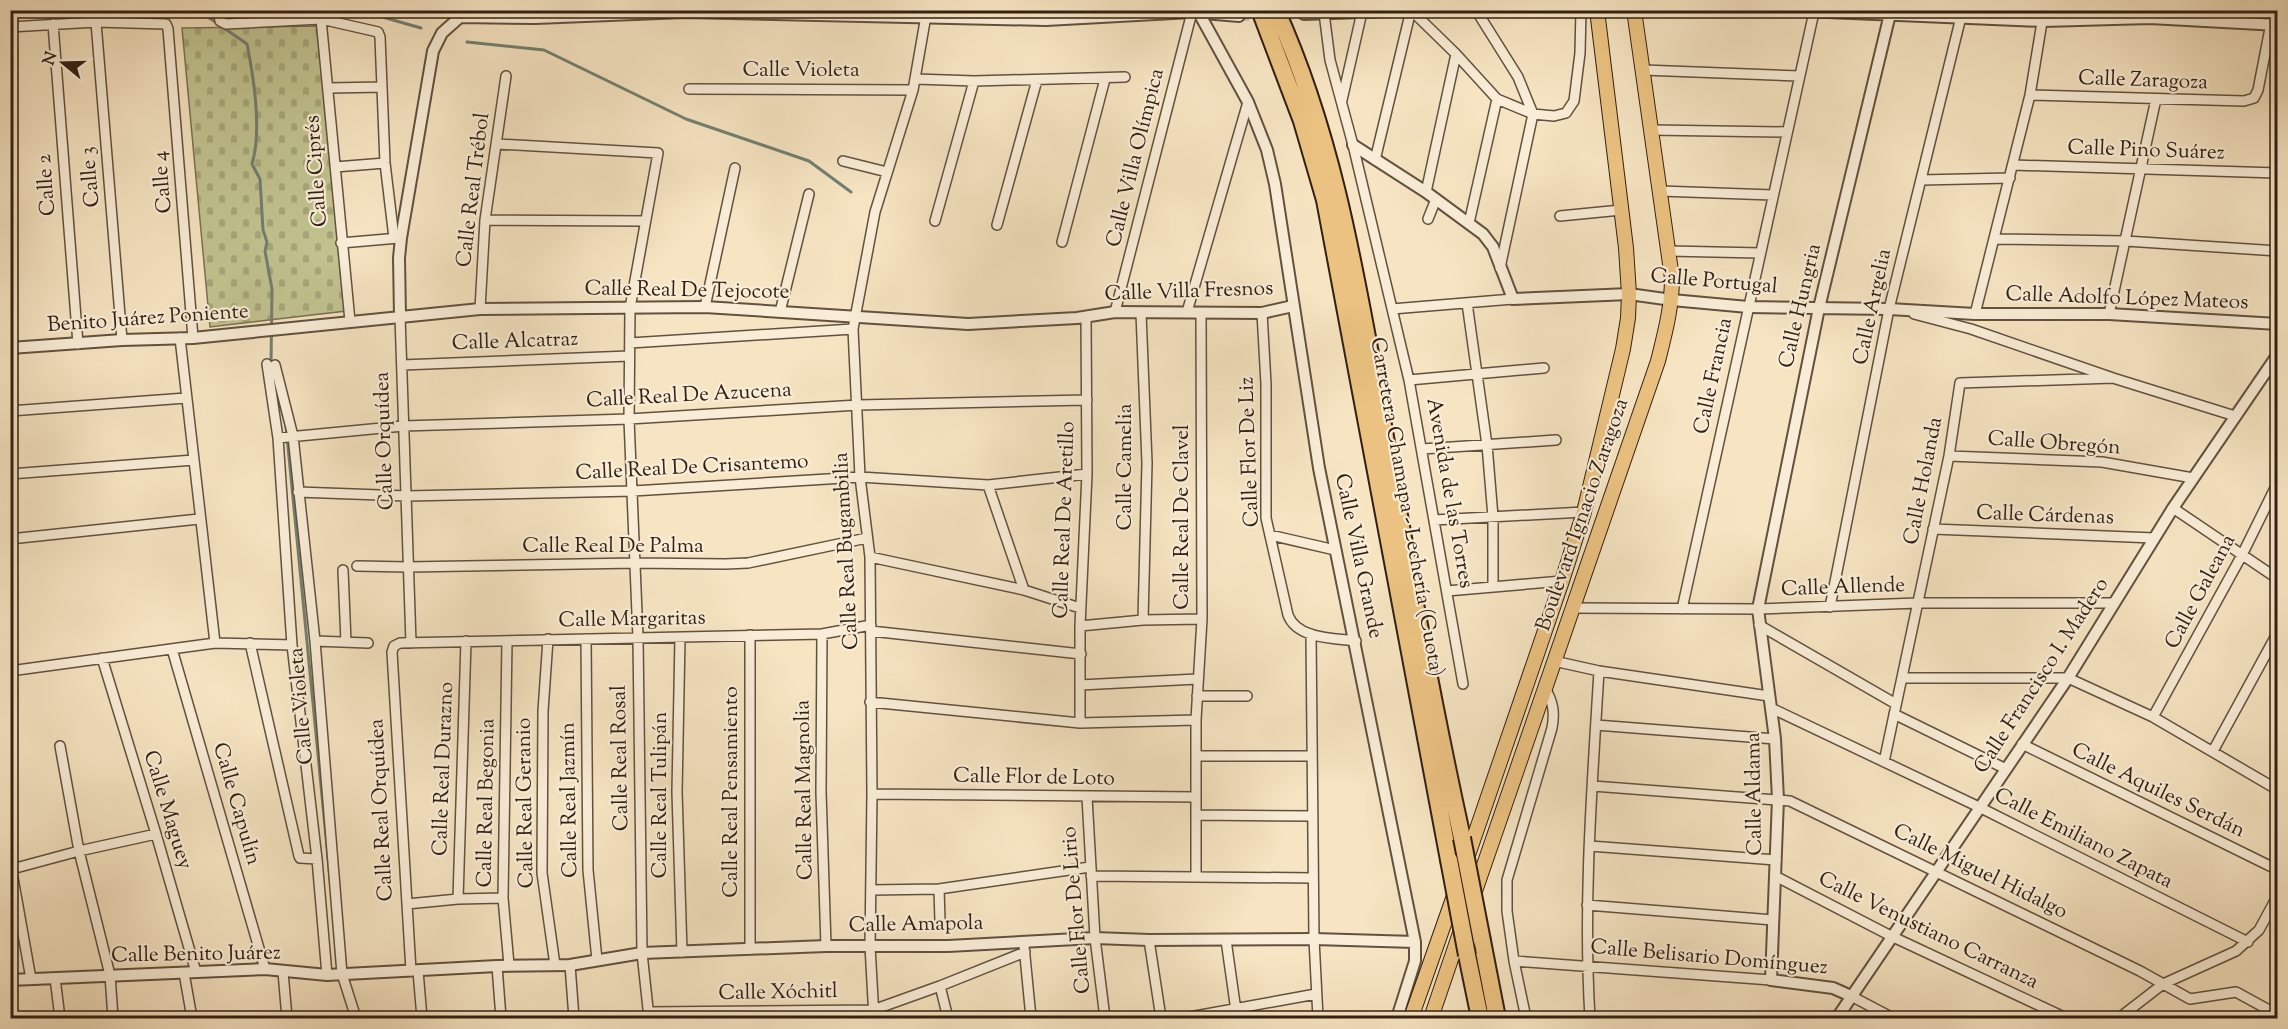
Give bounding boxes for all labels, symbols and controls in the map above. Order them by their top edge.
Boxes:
north arrow [33,33,93,93]
text: N [38,49,64,69]
street label: Calle Violeta [742,56,860,86]
street label: Calle Zaragoza [2078,64,2209,98]
street label: Calle Villa Olímpica [1099,65,1173,251]
street label: Calle Real Trébol [450,111,498,269]
street label: Calle Ciprés [298,114,336,228]
street label: Calle Pino Suárez [2067,133,2225,169]
street label: Calle 3 [73,146,109,208]
street label: Calle 4 [145,149,181,215]
street label: Calle 2 [30,153,64,217]
street label: Calle Hungria [1772,241,1830,371]
street label: Calle Argelia [1846,246,1900,368]
street label: Calle Portugal [1649,262,1779,303]
street label: Calle Real De Tejocote [584,274,790,308]
street label: Calle Villa Fresnos [1104,274,1274,310]
street label: Calle Adolfo López Mateos [2005,280,2249,318]
street label: Benito Juárez Poniente [46,297,250,341]
street label: Calle Francia [1687,315,1741,437]
street label: Calle Alcatraz [451,325,579,359]
street label: Carretera Chamapa - Lechería (Cuota) [1361,335,1451,679]
street label: Calle Orquídea [368,371,402,511]
street label: Calle Real De Azucena [586,376,793,416]
street label: Calle Flor De Liz [1232,376,1268,528]
street label: Boulevard Ignacio Zaragoza [1529,394,1637,635]
street label: Avenida de las Torres [1417,395,1481,591]
street label: Calle Camelia [1111,403,1141,530]
street label: Calle Holanda [1897,414,1951,547]
street label: Calle Real De Aretillo [1047,421,1083,619]
street label: Calle Real De Clavel [1168,424,1198,610]
street label: Calle Obregón [1987,424,2121,464]
street label: Calle Real De Crisantemo [575,447,809,489]
street label: Calle Real Bugambilia [827,451,867,651]
street label: Calle Villa Grande [1326,471,1390,641]
street label: Calle Cárdenas [1976,499,2114,533]
street label: Calle Galeana [2158,529,2244,655]
street label: Calle Real De Palma [522,532,704,562]
street label: Calle Allende [1780,571,1906,605]
street label: Calle Francisco I. Madero [1967,572,2117,780]
street label: Calle Margaritas [558,604,706,636]
street label: Calle Violeta [282,646,322,766]
street label: Calle Real Durazno [426,681,462,857]
street label: Calle Real Rosal [605,685,637,831]
street label: Calle Real Pensamiento [717,686,747,898]
street label: Calle Real Magnolia [788,699,822,880]
street label: Calle Real Tulipán [646,712,676,878]
street label: Calle Real Geranio [510,717,542,889]
street label: Calle Real Orquídea [362,718,402,902]
street label: Calle Real Begonia [471,718,503,888]
street label: Calle Real Jazmín [554,722,586,878]
street label: Calle Aldama [1739,732,1771,856]
street label: Calle Aquiles Serdán [2066,736,2250,846]
street label: Calle Capulín [204,739,268,869]
street label: Calle Maguey [135,747,199,874]
street label: Calle Flor de Loto [953,762,1115,794]
street label: Calle Emiliano Zapata [1988,781,2178,897]
street label: Calle Miguel Hidalgo [1888,817,2072,927]
street label: Calle Flor De Lirio [1055,825,1099,995]
street label: Calle Venustiano Carranza [1813,865,2044,998]
street label: Calle Amapola [848,909,984,941]
street label: Calle Belisario Domínguez [1589,933,1829,983]
street label: Calle Benito Juárez [111,939,281,971]
street label: Calle Xóchitl [718,977,838,1009]

